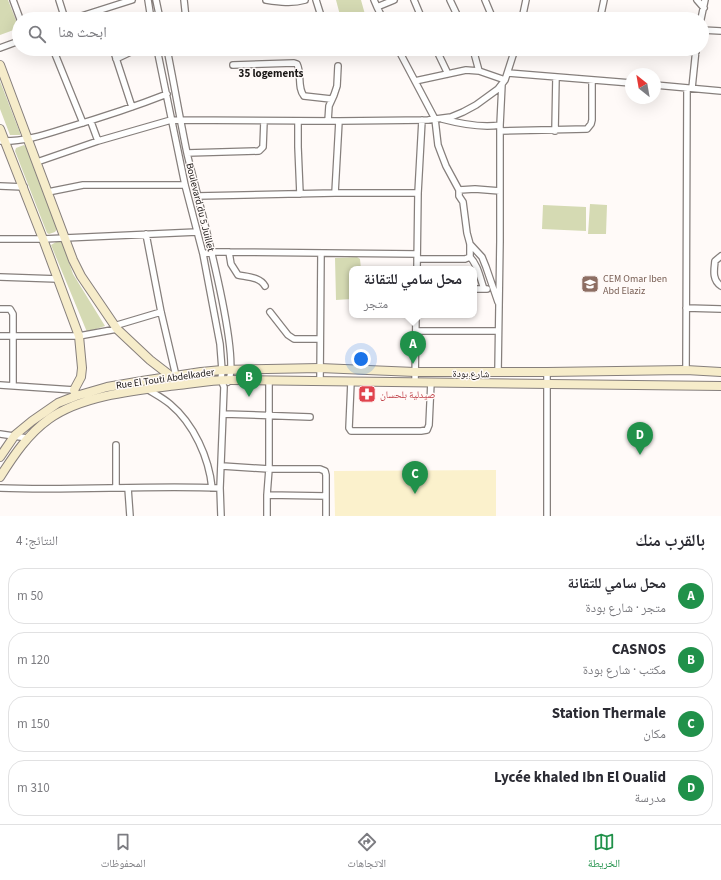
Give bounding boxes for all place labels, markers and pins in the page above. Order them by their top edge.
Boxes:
place label: CEM Omar Iben Abd Elaziz [603,272,667,298]
school or university icon: CEM Omar Iben Abd Elaziz [580,274,600,294]
pin: A [400,331,426,364]
pin: B [236,364,262,397]
pharmacy icon: صيدلية بلحسان [357,384,377,404]
place label: صيدلية بلحسان [380,388,435,402]
pin: D [627,422,653,455]
pin: C [402,461,428,494]

